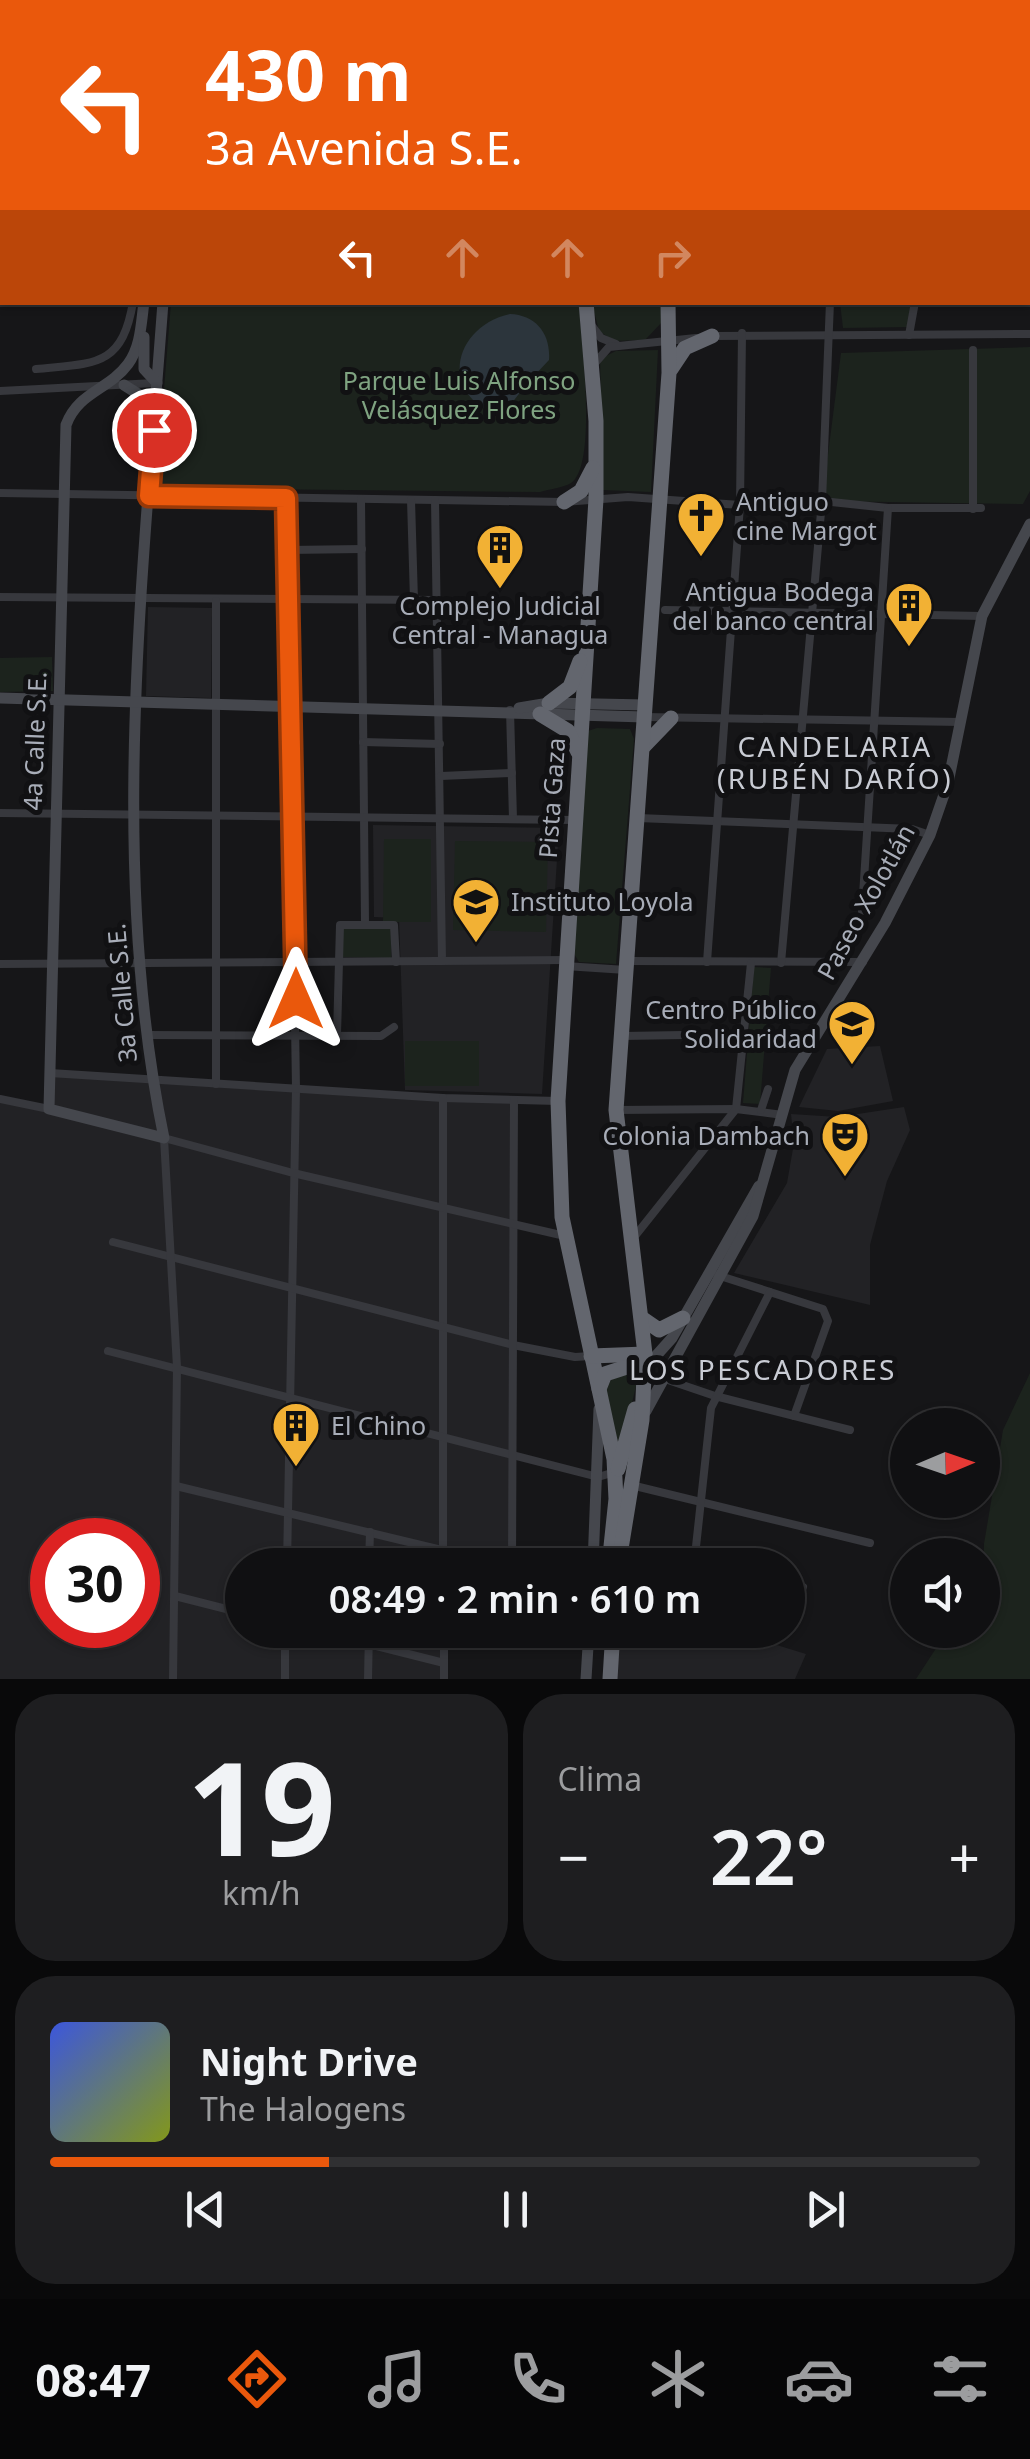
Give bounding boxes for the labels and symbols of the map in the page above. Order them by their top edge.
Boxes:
park label: Parque Luis Alfonso Velásquez Flores [343,363,575,426]
pin [112,388,197,473]
place label: Antiguo cine Margot [736,484,877,547]
church icon: Antiguo cine Margot [675,490,727,558]
building icon: Complejo Judicial Central - Managua [474,522,526,590]
place label: Antigua Bodega del banco central [672,574,874,637]
building icon: Antigua Bodega del banco central [883,580,935,648]
place label: Complejo Judicial Central - Managua [392,588,608,651]
street label: 4a Calle S.E. [15,671,53,811]
district label: CANDELARIA (RUBÉN DARÍO) [717,727,953,797]
street label: Pista Gaza [530,736,572,860]
street label: Paseo Xolotlán [808,818,922,985]
school or university icon: Instituto Loyola [450,876,502,944]
place label: Instituto Loyola [511,884,694,918]
street label: 3a Calle S.E. [98,922,144,1064]
position arrow [244,947,348,1051]
place label: Centro Público Solidaridad [645,992,817,1055]
school or university icon: Centro Público Solidaridad [826,998,878,1066]
theatre icon: Colonia Dambach [819,1110,871,1178]
place label: Colonia Dambach [603,1118,810,1152]
district label: LOS PESCADORES [629,1350,897,1388]
building icon: El Chino [270,1400,322,1468]
place label: El Chino [331,1408,426,1442]
north arrow [890,1408,1000,1518]
speed limit sign: 30 [30,1518,160,1648]

